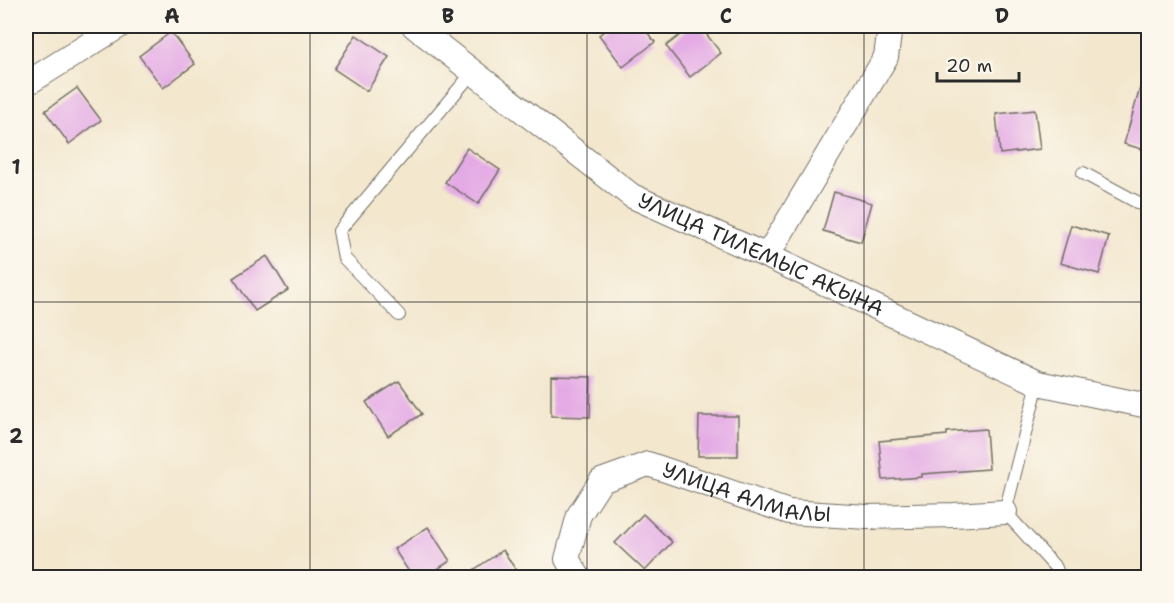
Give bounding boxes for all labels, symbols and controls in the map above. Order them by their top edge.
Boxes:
text: A [164,3,180,29]
text: B [442,3,454,29]
text: C [720,3,732,29]
text: D [995,3,1009,29]
scale bar [937,45,1020,83]
text: 20 m [946,54,992,78]
text: 1 [11,154,21,180]
street label: УЛИЦА ТИЛЕМЫС АКЫНА [634,186,888,323]
text: 2 [9,423,23,449]
street label: УЛИЦА АЛМАЛЫ [659,456,832,529]

